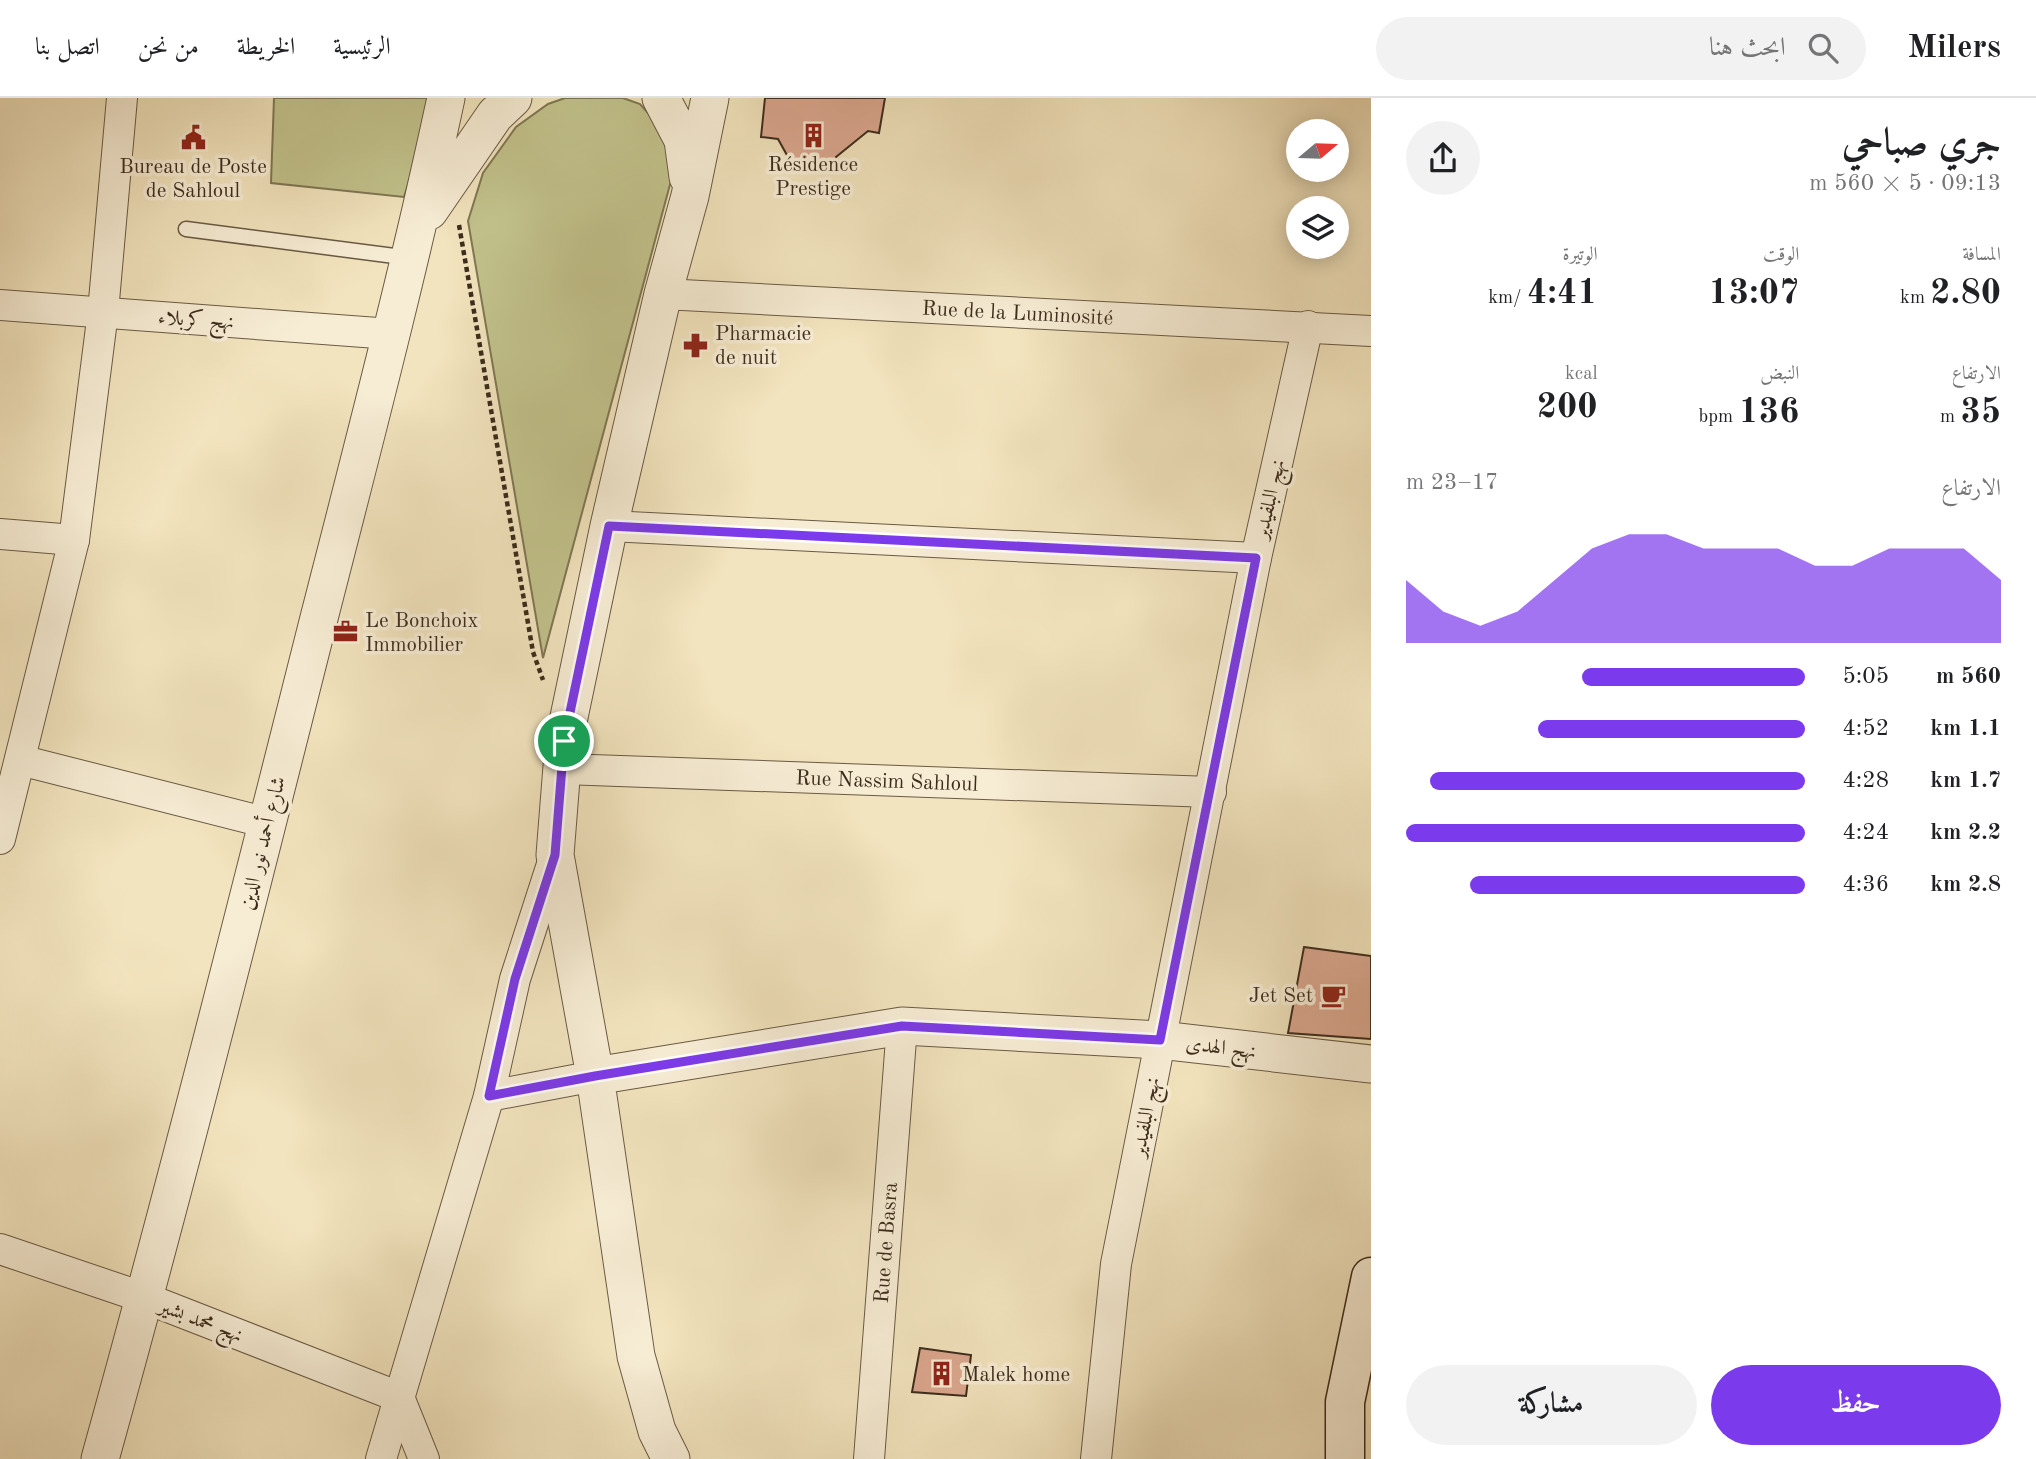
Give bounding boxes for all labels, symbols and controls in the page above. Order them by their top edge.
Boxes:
search box [1376,17,1866,80]
icon: search [1804,29,1842,67]
text: Milers [1908,32,2001,65]
text: ابحث هنا [1709,35,1786,61]
text: اتصل بنا [35,36,100,60]
text: من نحن [138,36,199,60]
text: الخريطة [237,36,295,60]
text: الرئيسية [333,36,391,60]
north arrow [1286,119,1349,182]
map controls [1286,119,1349,259]
building icon: Résidence Prestige [799,121,827,149]
button: share [1406,121,1480,195]
public building icon: Bureau de Poste de Sahloul [179,123,207,151]
text: جري صباحي [1842,125,2001,163]
place label: Résidence Prestige [768,155,858,200]
place label: Bureau de Poste de Sahloul [119,157,267,202]
text: 09:13 · 5 × 560 m [1809,172,2001,195]
button: layers [1286,196,1349,259]
text: الوتيرة [1563,246,1598,265]
text: الوقت [1763,246,1799,265]
text: المسافة [1962,246,2001,265]
text: 4:41 [1527,276,1598,311]
text: 13:07 [1708,276,1799,311]
text: 2.80 [1930,276,2001,311]
text: /km [1488,289,1527,308]
text: km [1900,289,1930,308]
street label: Rue de la Luminosité [921,299,1114,330]
street label: نهج كربلاء [157,305,235,341]
place label: Pharmacie de nuit [715,324,811,369]
pharmacy icon: Pharmacie de nuit [681,331,709,359]
text: kcal [1565,365,1598,384]
text: النبض [1760,365,1799,384]
text: الارتفاع [1952,365,2001,384]
text: 200 [1537,390,1598,425]
text: 136 [1738,395,1799,430]
text: 35 [1960,395,2001,430]
text: bpm [1698,408,1738,427]
text: m [1940,408,1960,427]
street label: نهج البلفيدير [1251,458,1297,545]
text: 17–23 m [1406,471,1498,494]
text: الارتفاع [1941,477,2001,500]
place label: Le Bonchoix Immobilier [365,611,479,656]
office icon: Le Bonchoix Immobilier [331,618,359,646]
text: 5:05 [1843,665,1889,688]
text: 560 m [1936,665,2001,688]
pin [534,711,594,771]
text: 4:52 [1843,717,1889,740]
text: 1.1 km [1930,717,2001,740]
icon: arrive [545,722,583,760]
street label: Rue Nassim Sahloul [795,768,979,796]
text: 4:28 [1843,769,1889,792]
text: 1.7 km [1930,769,2001,792]
street label: شارع أحمد نور الدين [231,773,296,914]
text: 4:24 [1843,821,1889,844]
text: 2.2 km [1930,821,2001,844]
text: 4:36 [1843,873,1889,896]
text: 2.8 km [1930,873,2001,896]
cafe icon: Jet Set [1319,981,1347,1009]
place label: Jet Set [1249,986,1313,1007]
street label: نهج الهدى [1184,1034,1257,1070]
street label: نهج البلفيدير [1128,1076,1171,1162]
street label: Rue de Basra [872,1181,902,1304]
street label: نهج محمد بشير [151,1295,245,1354]
building icon: Malek home [928,1360,956,1388]
place label: Malek home [962,1365,1070,1386]
button: مشاركة [1406,1365,1697,1445]
button: حفظ [1711,1365,2001,1445]

